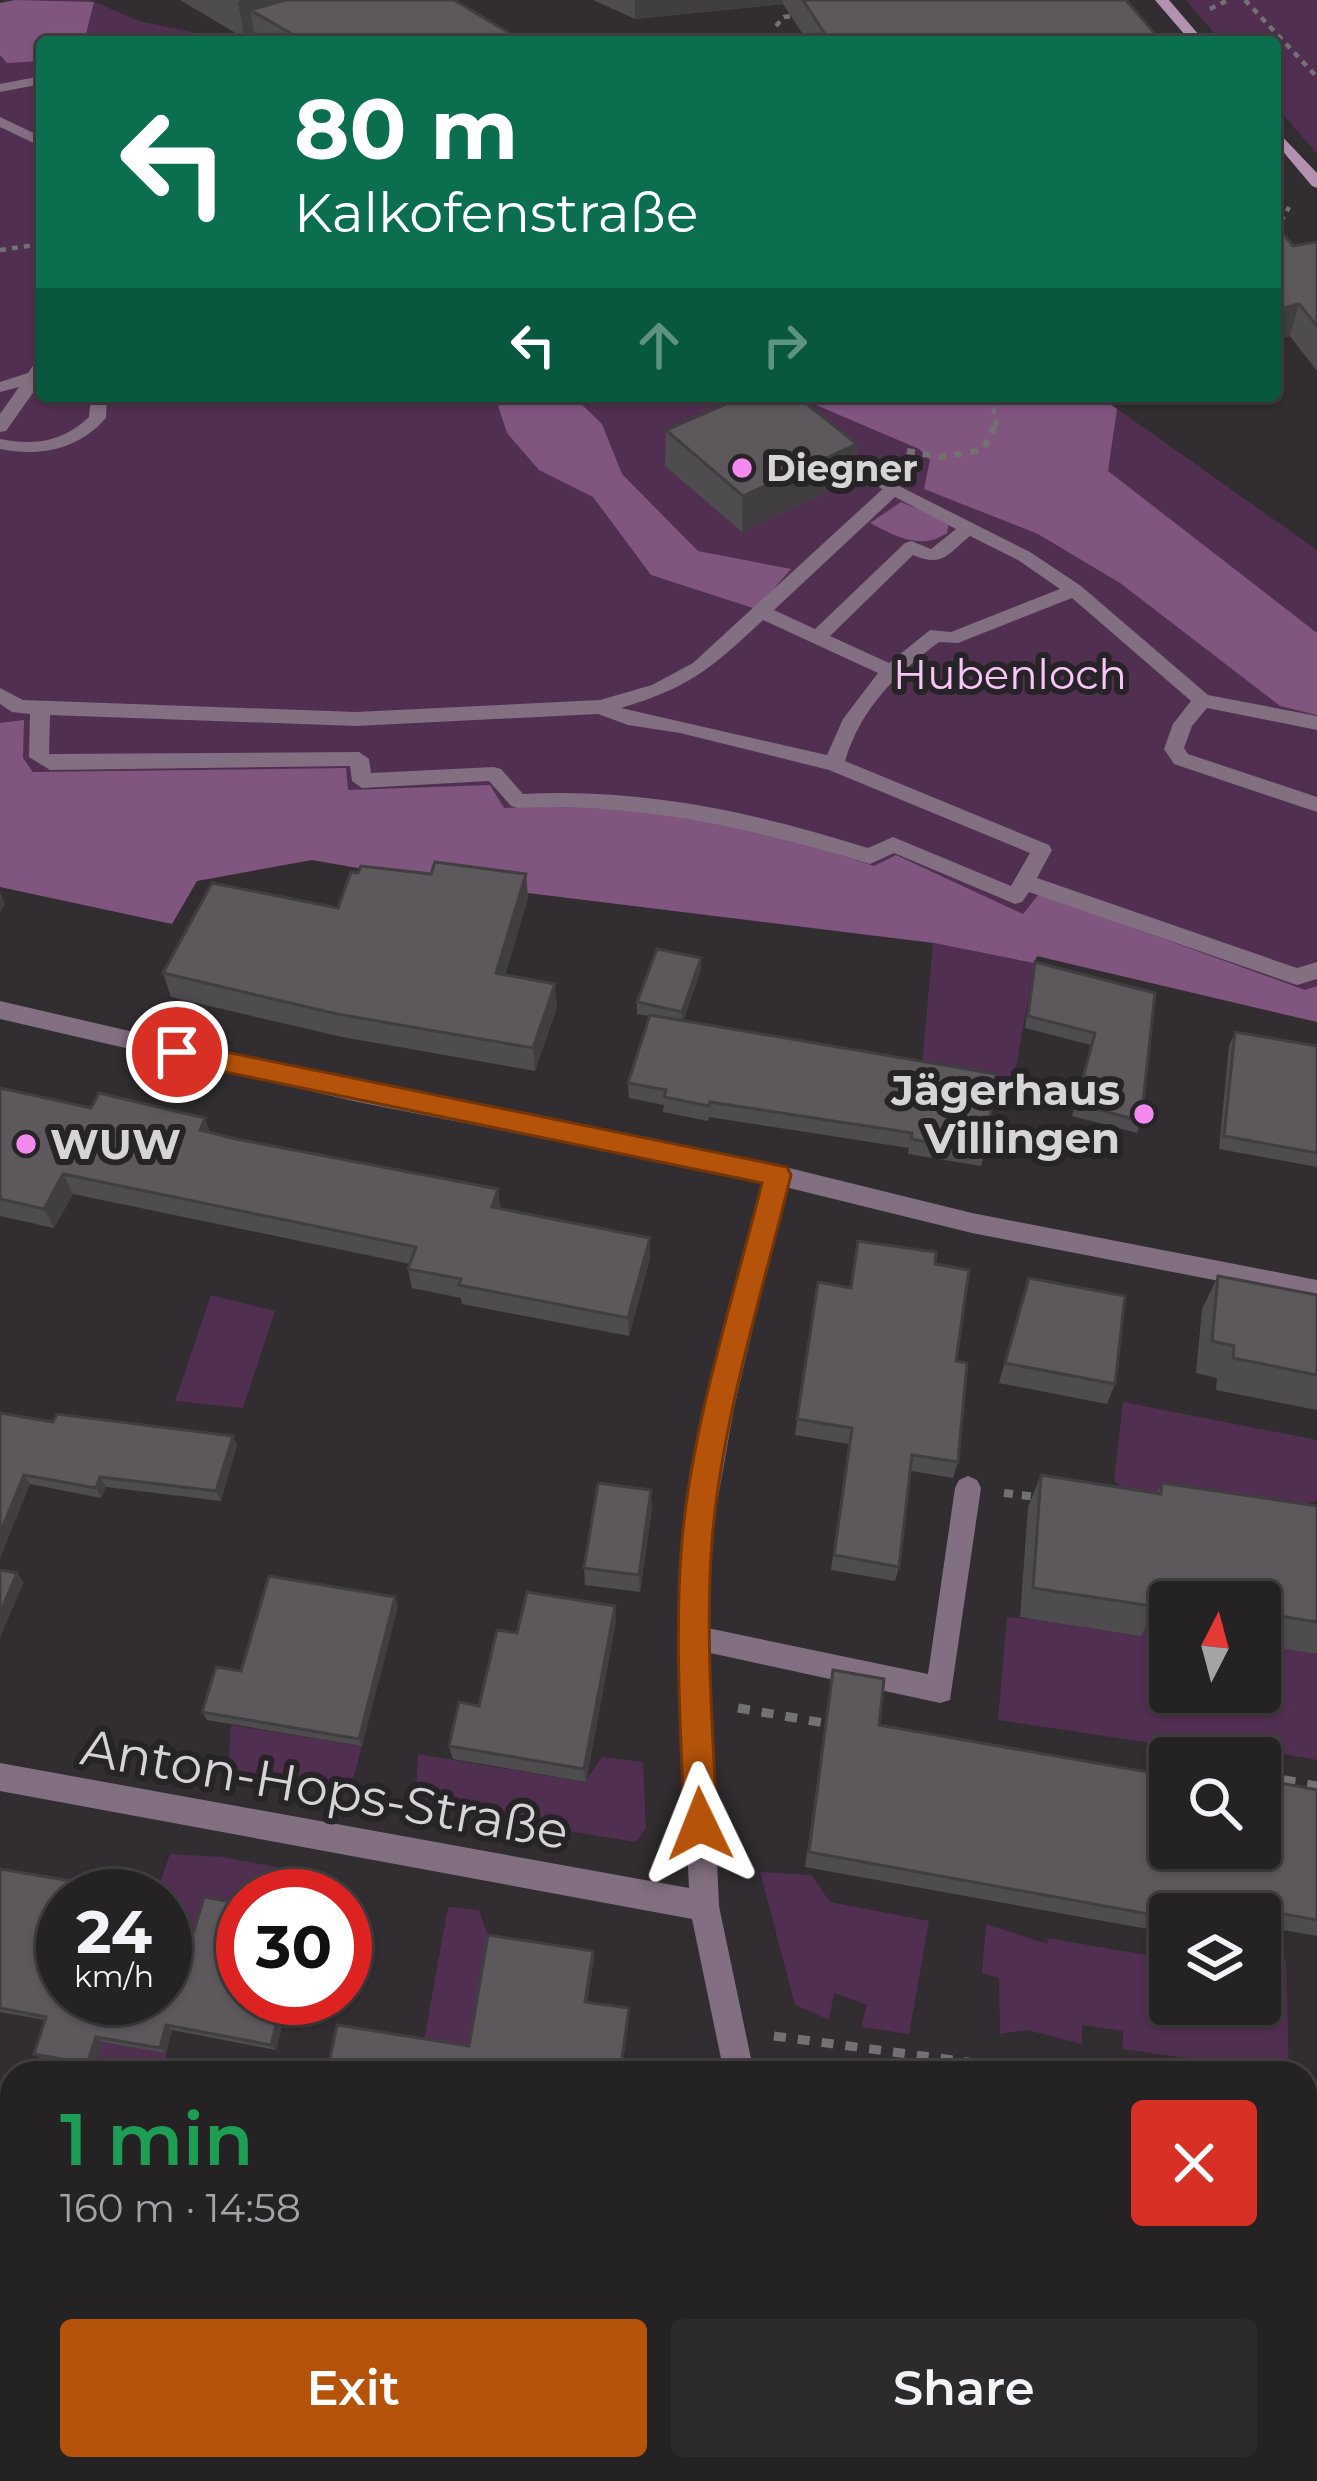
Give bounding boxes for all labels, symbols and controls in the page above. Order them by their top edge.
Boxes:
text: 80 m [294,78,518,180]
icon: left [96,84,252,240]
text: Kalkofenstraße [294,180,698,246]
icon: left [500,312,566,378]
icon: ahead [626,312,692,378]
icon: right [752,312,818,378]
place label: Diegner [766,446,918,490]
marker: Diegner [729,455,755,481]
park label: Hubenloch [893,648,1127,700]
pin [126,1001,228,1103]
icon: arrive [144,1019,210,1085]
place label: Jägerhaus Villingen [890,1064,1120,1164]
marker: Jägerhaus Villingen [1131,1101,1157,1127]
place label: WUW [50,1118,181,1170]
marker: WUW [13,1131,39,1157]
north arrow [1149,1581,1281,1713]
map controls [1149,1581,1281,2025]
street label: Anton-Hops-Straße [77,1716,573,1862]
button: search [1149,1737,1281,1869]
position arrow [637,1761,763,1887]
speed limit sign: 30 [216,1869,372,2025]
button: layers [1149,1893,1281,2025]
text: 24 [76,1895,152,1968]
text: km/h [74,1958,154,1995]
text: 1 min [60,2095,253,2183]
button: close [1131,2100,1257,2226]
text: 160 m · 14:58 [60,2184,301,2232]
button: Exit [60,2319,647,2457]
button: Share [671,2319,1257,2457]

